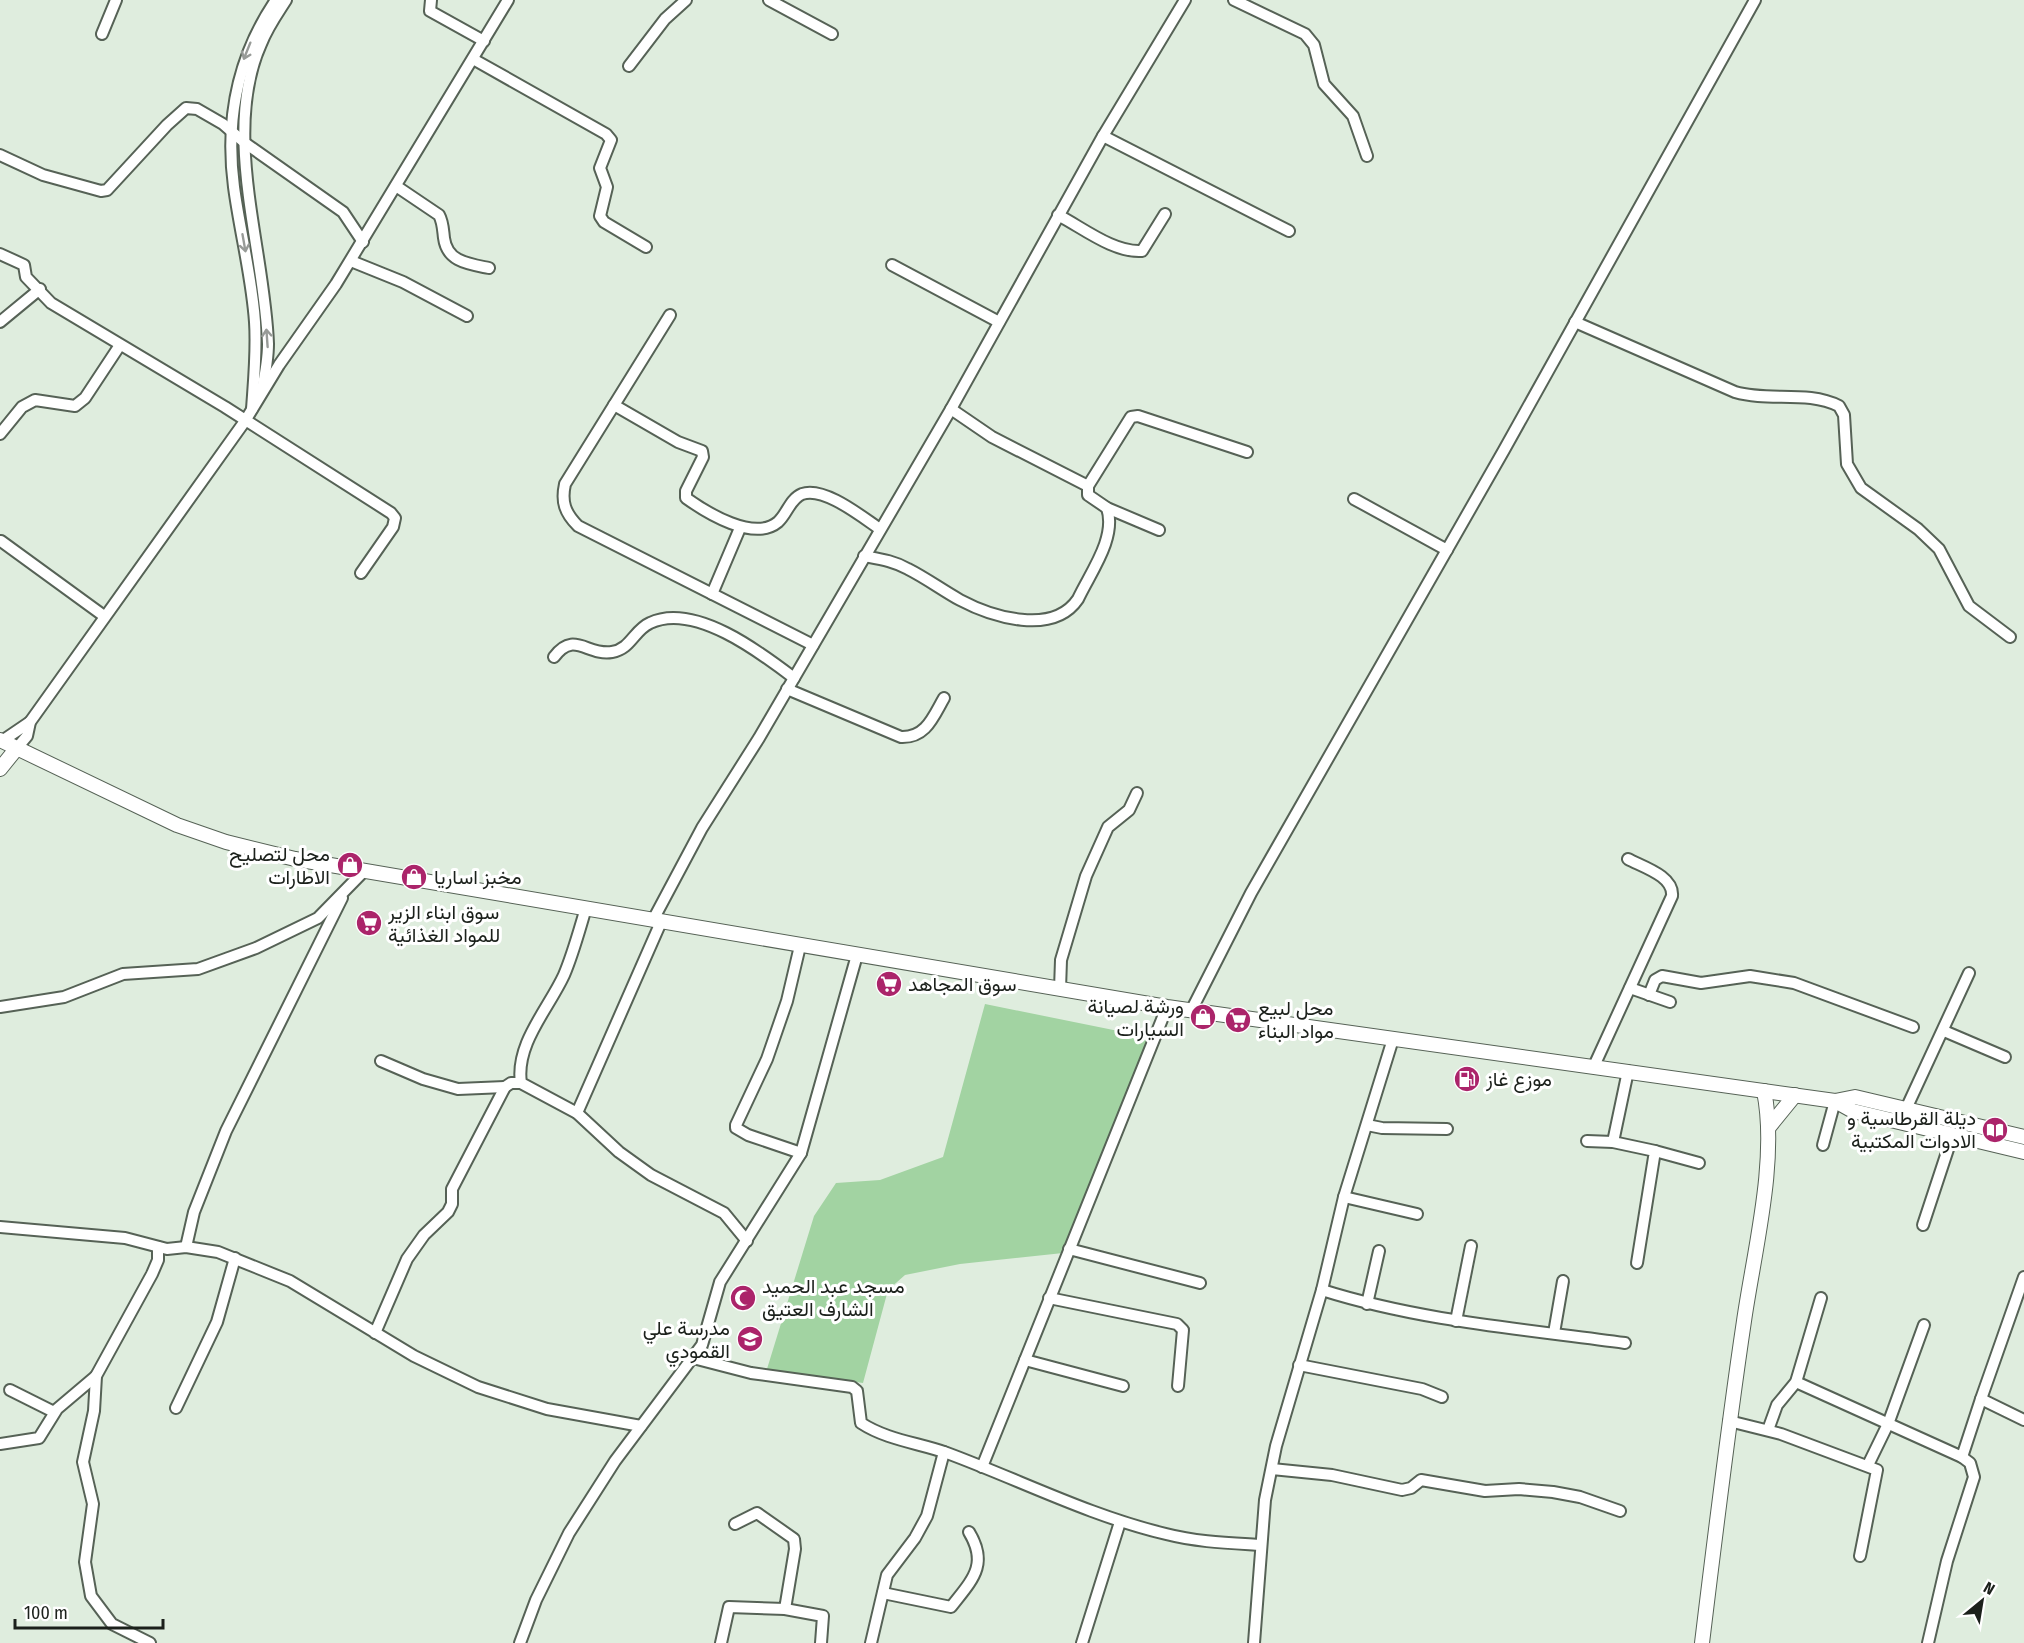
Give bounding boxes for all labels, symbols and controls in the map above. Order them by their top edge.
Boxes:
one-way arrow [241,41,252,60]
one-way arrow [239,233,250,253]
one-way arrow [261,328,272,348]
place label: محل لتصليح الاطارات [229,842,330,890]
shop icon: محل لتصليح الاطارات [335,850,365,880]
shop icon: مخبز اساريا [399,862,429,892]
place label: مخبز اساريا [434,865,522,890]
place label: سوق ابناء الزير للمواد الغذائية [387,900,500,948]
supermarket icon: سوق ابناء الزير للمواد الغذائية [354,908,384,938]
supermarket icon: سوق المجاهد [874,969,904,999]
place label: سوق المجاهد [908,972,1016,997]
place label: ورشة لصيانة السيارات [1087,994,1184,1042]
place label: محل لبيع مواد البناء [1258,996,1334,1044]
shop icon: ورشة لصيانة السيارات [1188,1002,1218,1032]
supermarket icon: محل لبيع مواد البناء [1223,1005,1253,1035]
fuel station icon: موزع غاز [1452,1064,1482,1094]
place label: موزع غاز [1485,1067,1552,1093]
place label: ديلة القرطاسية و الادوات المكتبية [1847,1106,1976,1154]
library icon: ديلة القرطاسية و الادوات المكتبية [1980,1115,2010,1145]
place label: مسجد عبد الحميد الشارف العتيق [762,1274,905,1322]
mosque icon: مسجد عبد الحميد الشارف العتيق [728,1283,758,1313]
place label: مدرسة علي القمودي [643,1316,730,1368]
school or university icon: مدرسة علي القمودي [735,1324,765,1354]
north arrow [1952,1571,2012,1631]
text: N [1980,1578,1998,1599]
scale bar [15,1592,164,1630]
text: 100 m [24,1602,68,1624]

